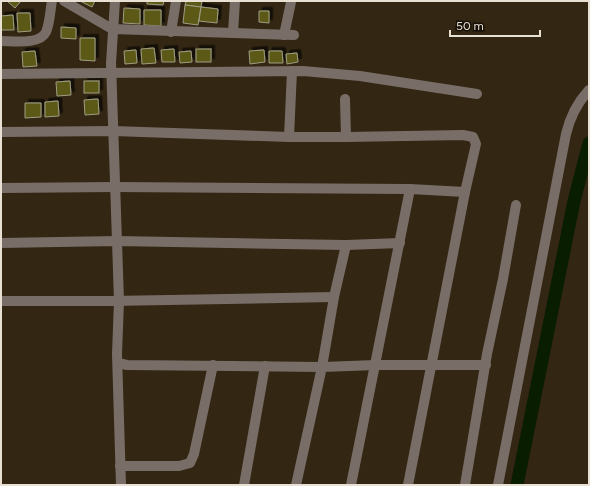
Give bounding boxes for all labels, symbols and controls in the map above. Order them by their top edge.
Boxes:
scale bar [450,12,540,38]
text: 50 m [456,19,484,33]

